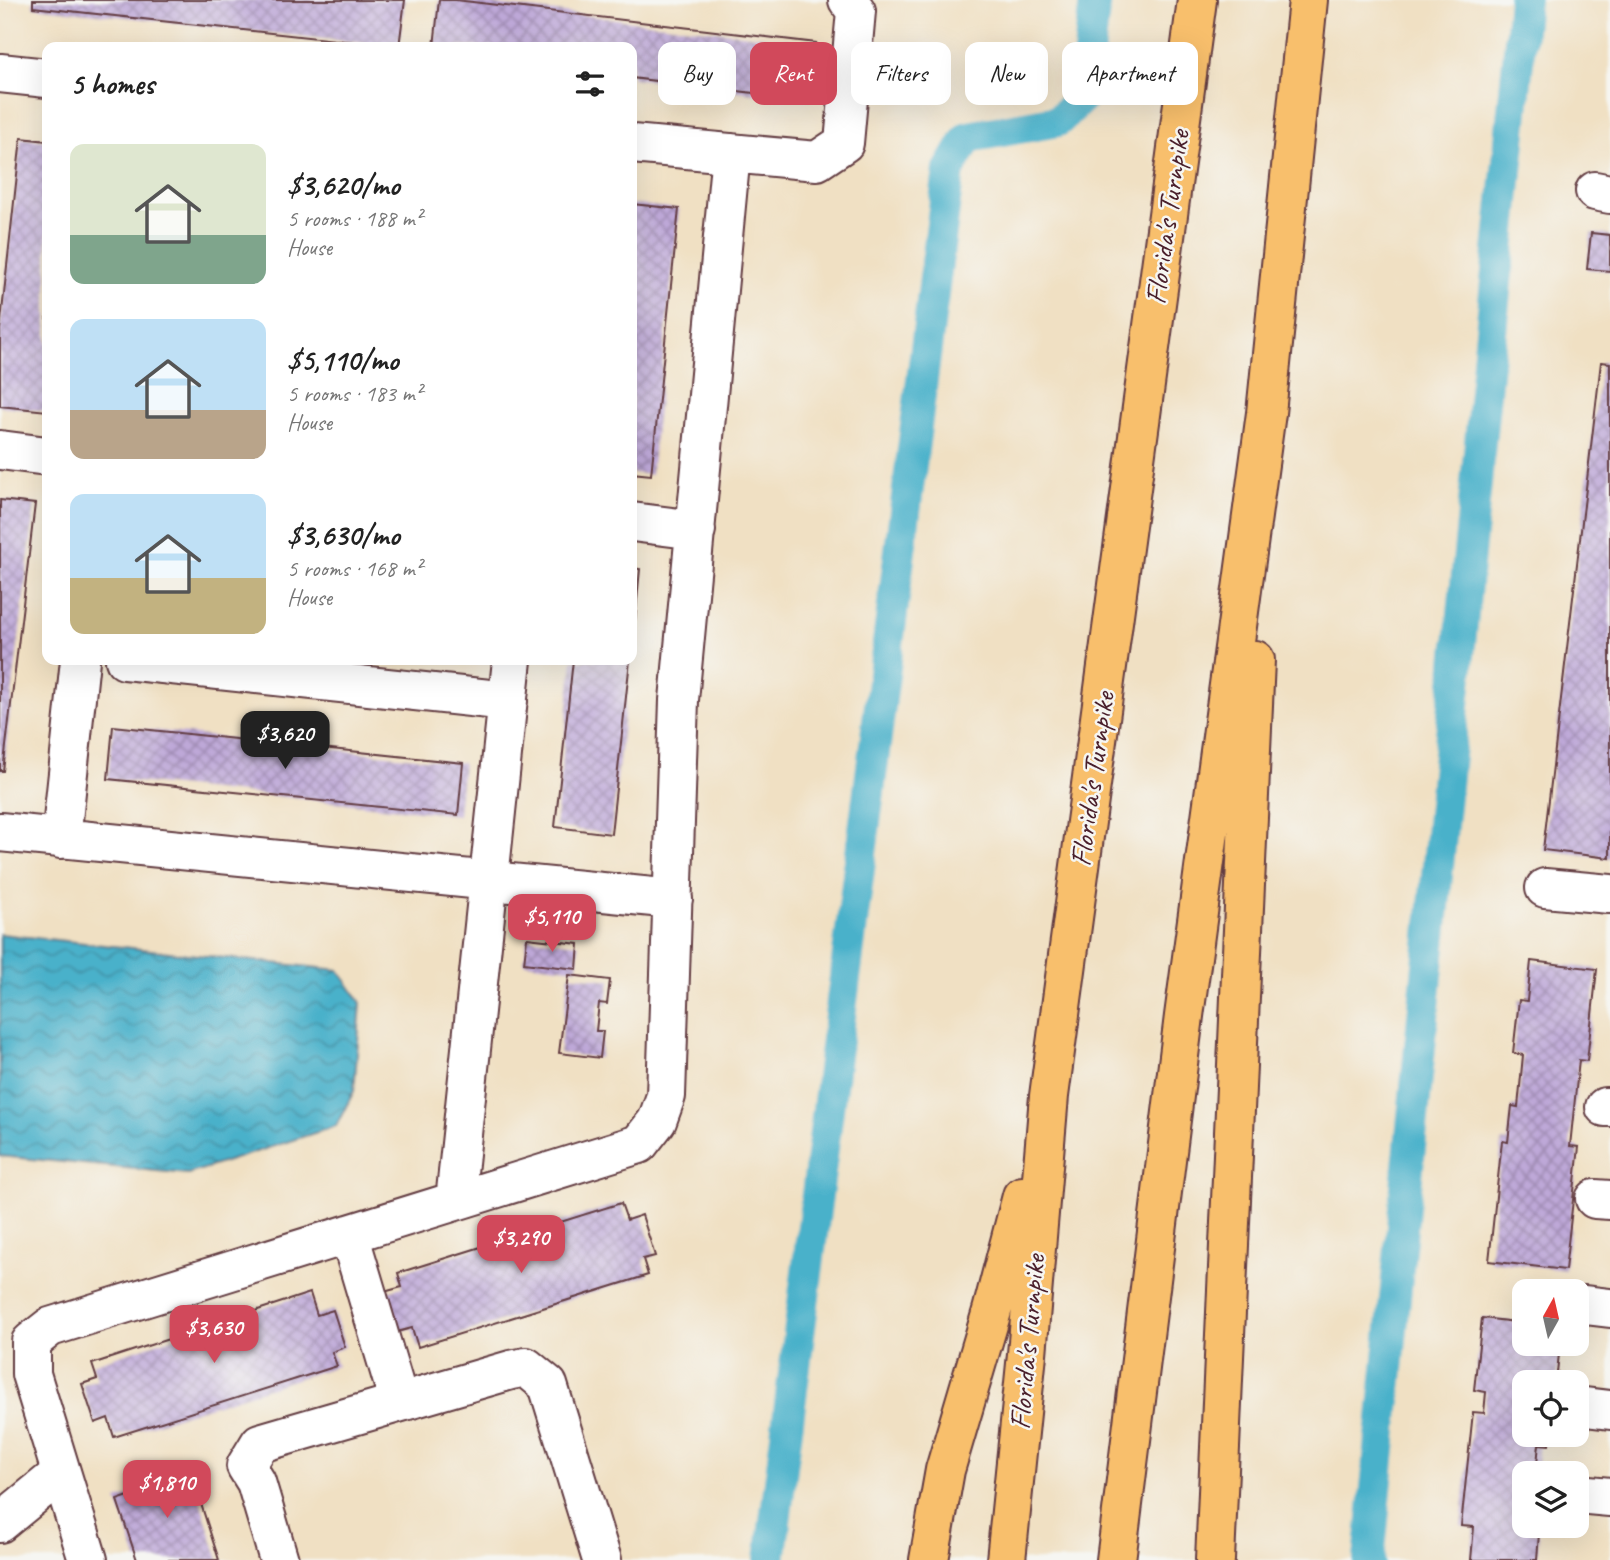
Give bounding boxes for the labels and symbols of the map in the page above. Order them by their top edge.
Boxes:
street label: Florida's Turnpike [1136,125,1198,307]
street label: Florida's Turnpike [1061,687,1123,869]
pin: $3,620 [228,712,342,771]
pin: $5,110 [495,894,609,954]
pin: $3,290 [464,1216,578,1275]
street label: Florida's Turnpike [1000,1251,1054,1431]
north arrow [1512,1279,1589,1356]
pin: $3,630 [157,1306,271,1365]
pin: $1,810 [110,1460,224,1520]

